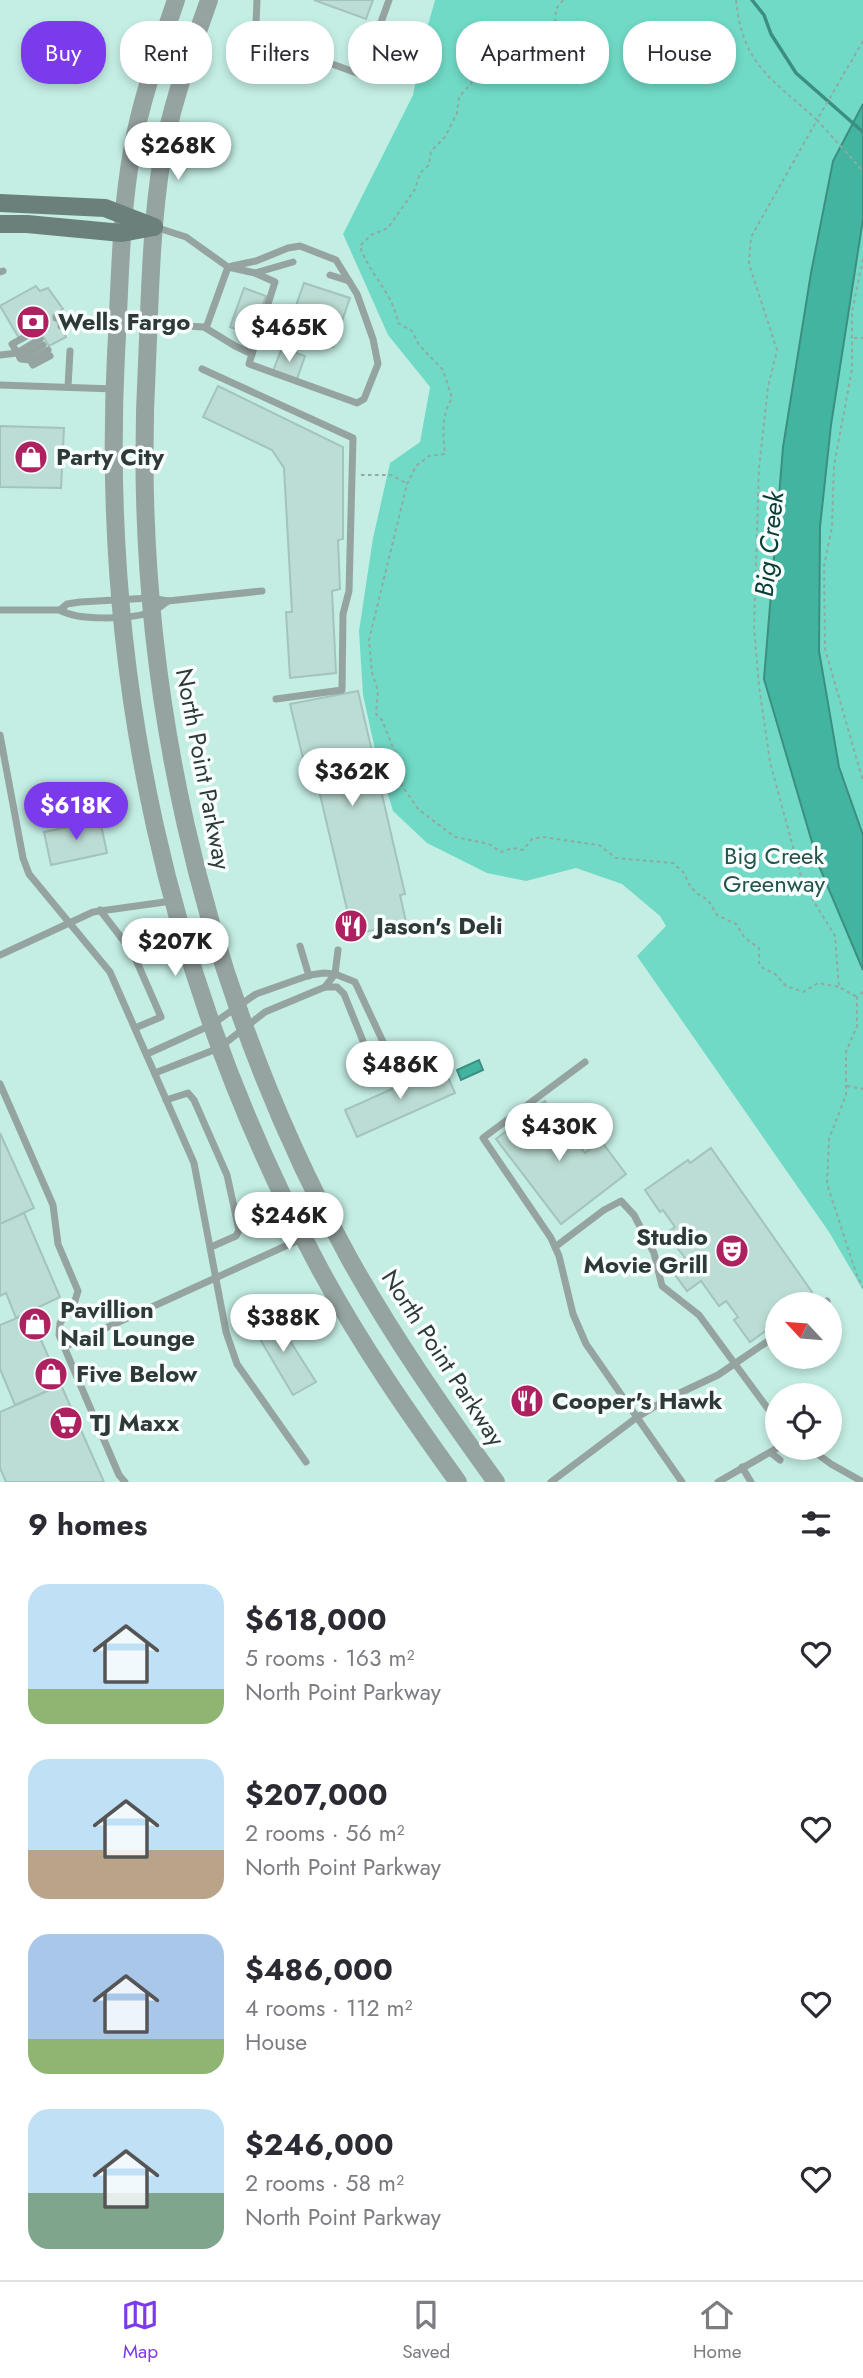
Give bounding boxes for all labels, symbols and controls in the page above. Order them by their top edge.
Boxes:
chip: Buy [21,21,106,84]
chip: Rent [120,21,212,84]
chip: Filters [226,21,334,84]
chip: New [348,21,442,84]
chip: Apartment [456,21,609,84]
chip: House [623,21,736,84]
pin: $268K [129,122,227,182]
text: $268K [140,128,216,162]
bank icon: Wells Fargo [14,303,52,341]
place label: Wells Fargo [58,304,190,339]
pin: $465K [240,304,338,364]
text: $465K [251,310,327,344]
shop icon: Party City [12,438,50,476]
place label: Party City [56,439,164,474]
water label: Big Creek [745,488,794,598]
street label: North Point Parkway [167,665,240,873]
pin: $362K [303,748,401,808]
text: $362K [314,754,390,788]
pin: $618K [27,782,125,842]
text: $618K [40,788,112,822]
park label: Big Creek Greenway [723,838,825,901]
restaurant icon: Jason's Deli [332,907,370,945]
place label: Jason's Deli [372,908,503,943]
pin: $207K [126,918,224,978]
text: $207K [138,924,212,958]
pin: $486K [351,1042,449,1101]
text: $486K [362,1047,438,1081]
pin: $430K [510,1104,608,1163]
text: $430K [521,1109,597,1143]
pin: $246K [240,1192,338,1252]
text: $246K [251,1198,327,1232]
place label: Studio Movie Grill [584,1219,708,1282]
theatre icon: Studio Movie Grill [713,1232,751,1270]
street label: North Point Parkway [373,1263,514,1453]
place label: Pavillion Nail Lounge [60,1292,195,1355]
north arrow [765,1292,842,1368]
map controls [765,1292,842,1460]
pin: $388K [234,1294,332,1354]
text: $388K [246,1300,320,1334]
shop icon: Pavillion Nail Lounge [16,1305,54,1343]
shop icon: Five Below [32,1355,70,1393]
place label: Five Below [76,1356,198,1391]
restaurant icon: Cooper's Hawk [508,1382,546,1420]
place label: Cooper's Hawk [552,1383,723,1418]
button: locate [765,1383,842,1460]
supermarket icon: TJ Maxx [47,1404,85,1442]
place label: TJ Maxx [90,1405,179,1440]
text: 9 homes [28,1503,147,1546]
icon: filters [797,1505,835,1543]
text: $618,000 [245,1598,387,1641]
icon: home [84,1612,168,1696]
icon: heart [797,1635,835,1673]
text: 5 rooms · 163 m² [245,1641,414,1675]
text: North Point Parkway [245,1675,441,1709]
text: $207,000 [245,1773,388,1816]
icon: home [84,1787,168,1871]
icon: heart [797,1810,835,1848]
text: 2 rooms · 56 m² [245,1816,405,1850]
text: North Point Parkway [245,1850,441,1884]
text: $486,000 [245,1948,393,1991]
icon: home [84,1962,168,2046]
icon: heart [797,1985,835,2023]
text: 4 rooms · 112 m² [245,1991,412,2025]
text: House [245,2025,307,2059]
text: $246,000 [245,2123,394,2166]
icon: home [84,2137,168,2221]
icon: heart [797,2160,835,2198]
text: 2 rooms · 58 m² [245,2166,404,2200]
text: North Point Parkway [245,2200,441,2234]
tab: Map [121,2296,159,2365]
tab: Saved [402,2296,450,2365]
tab: Home [693,2296,742,2365]

